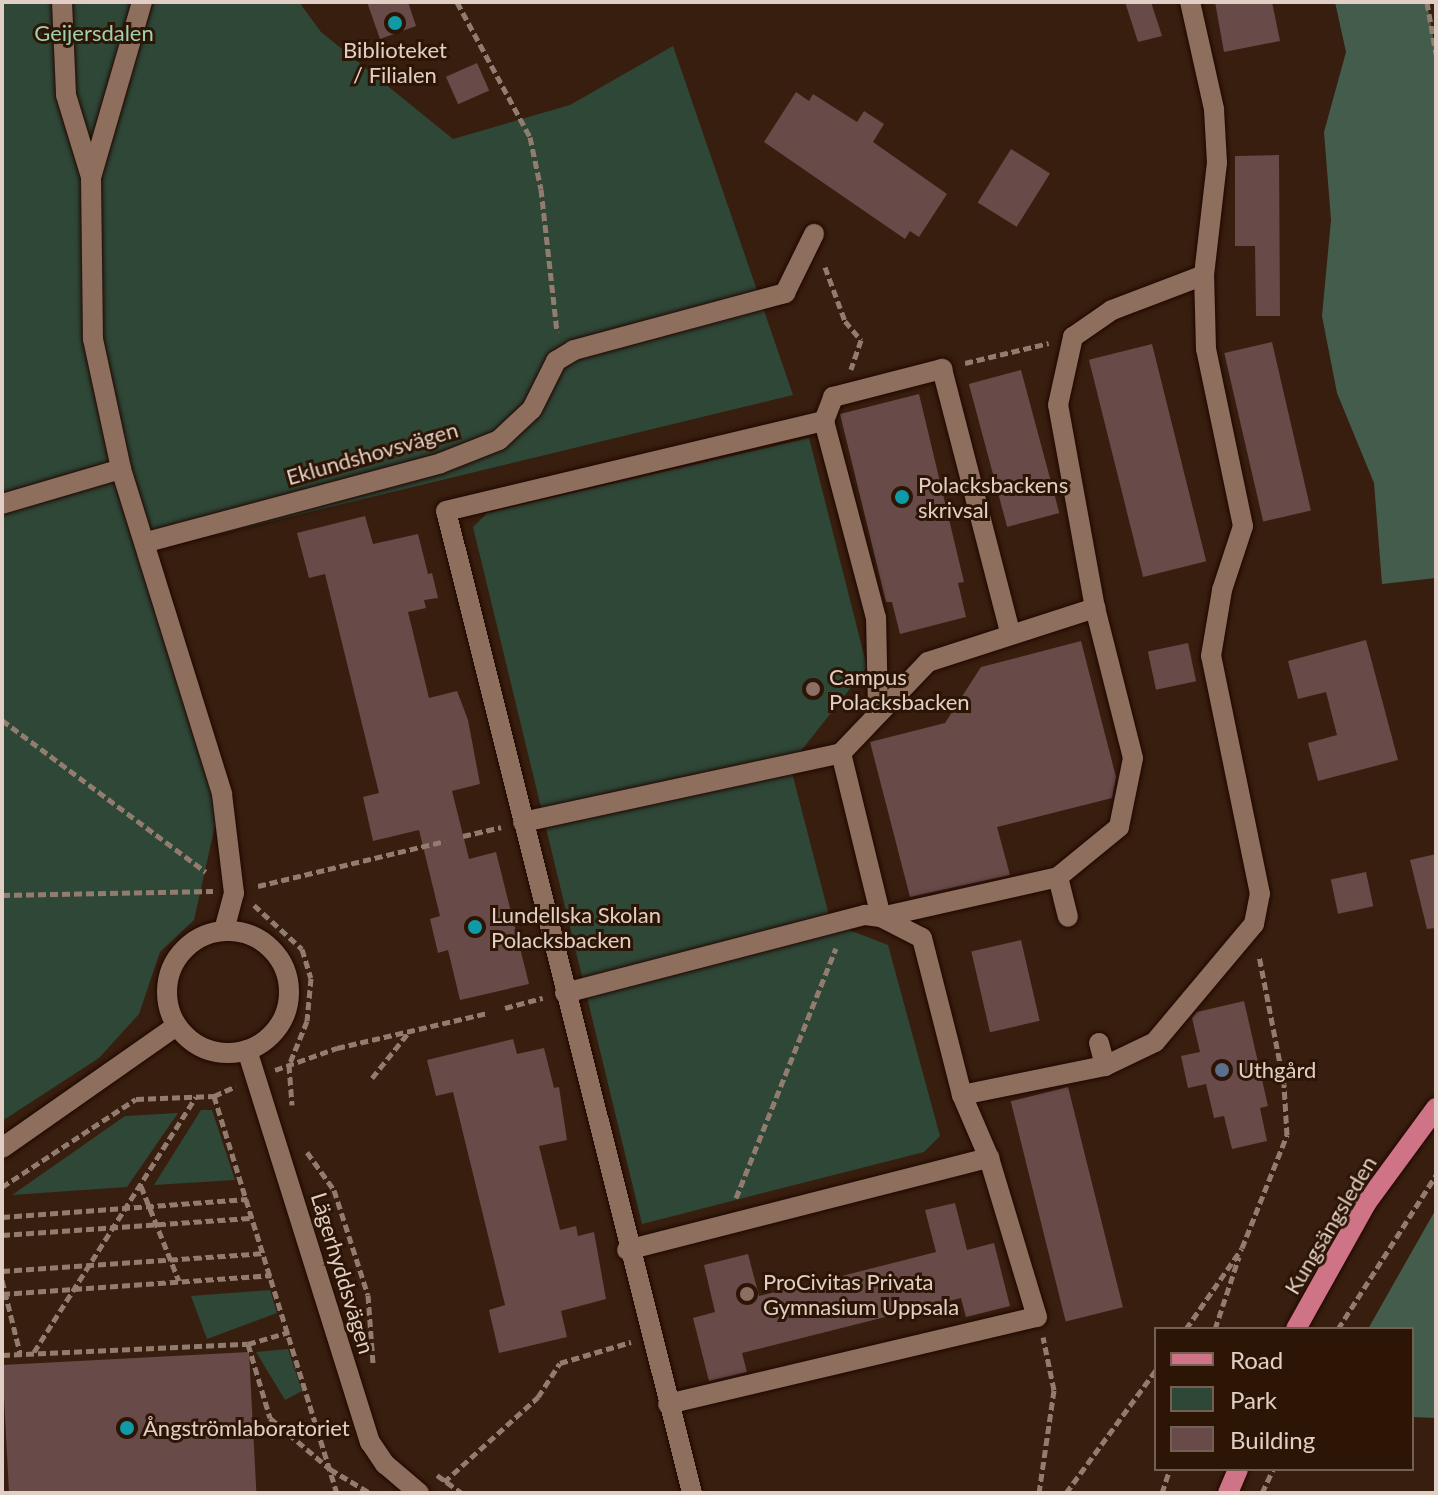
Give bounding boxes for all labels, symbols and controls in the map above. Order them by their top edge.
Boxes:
marker: Biblioteket / Filialen [386,14,404,32]
park label: Geijersdalen [34,20,154,46]
place label: Biblioteket / Filialen [343,36,447,88]
street label: Eklundshovsvägen [283,416,461,490]
place label: Polacksbackens skrivsal [918,471,1068,522]
marker: Polacksbackens skrivsal [893,488,911,506]
place label: Campus Polacksbacken [829,663,970,714]
marker: Campus Polacksbacken [804,680,822,698]
place label: Lundellska Skolan Polacksbacken [491,901,661,952]
marker: Lundellska Skolan Polacksbacken [466,918,484,936]
place label: Uthgård [1238,1057,1316,1083]
marker: Uthgård [1213,1061,1231,1079]
street label: Kungsängsleden [1278,1151,1382,1299]
street label: Lägerhyddsvägen [306,1189,380,1357]
place label: ProCivitas Privata Gymnasium Uppsala [763,1268,959,1320]
marker: ProCivitas Privata Gymnasium Uppsala [738,1285,756,1303]
legend [1154,1327,1414,1471]
text: Road [1230,1345,1283,1374]
text: Park [1230,1385,1277,1414]
place label: Ångströmlaboratoriet [143,1415,350,1441]
marker: Ångströmlaboratoriet [118,1419,136,1437]
text: Building [1230,1425,1315,1454]

